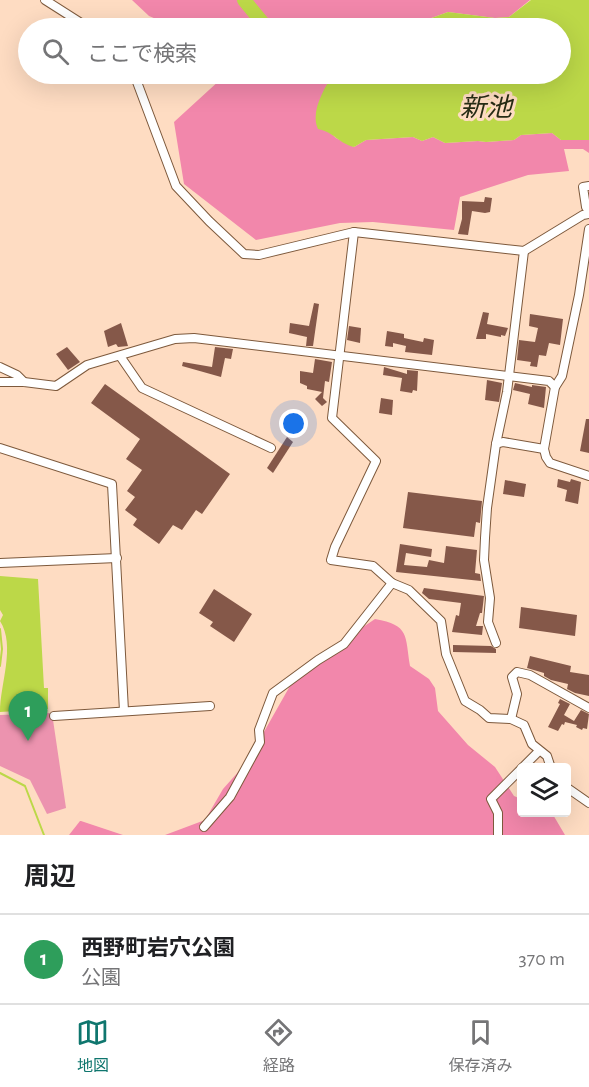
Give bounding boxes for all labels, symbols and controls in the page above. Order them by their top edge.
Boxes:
search box [18,18,571,84]
icon: search [39,35,72,68]
text: ここで検索 [87,43,197,65]
water label: 新池 [460,94,515,121]
your location [279,409,308,438]
pin: 1 [9,692,48,741]
map controls [517,763,571,817]
button: layers [517,763,571,817]
text: 周辺 [24,864,76,890]
text: 西野町岩穴公園 [81,937,235,959]
text: 1 [40,949,47,969]
text: 370 m [519,949,565,969]
text: 公園 [81,968,121,988]
tab: 地図 [76,1016,109,1076]
tab: 経路 [262,1016,295,1076]
tab: 保存済み [448,1016,512,1076]

